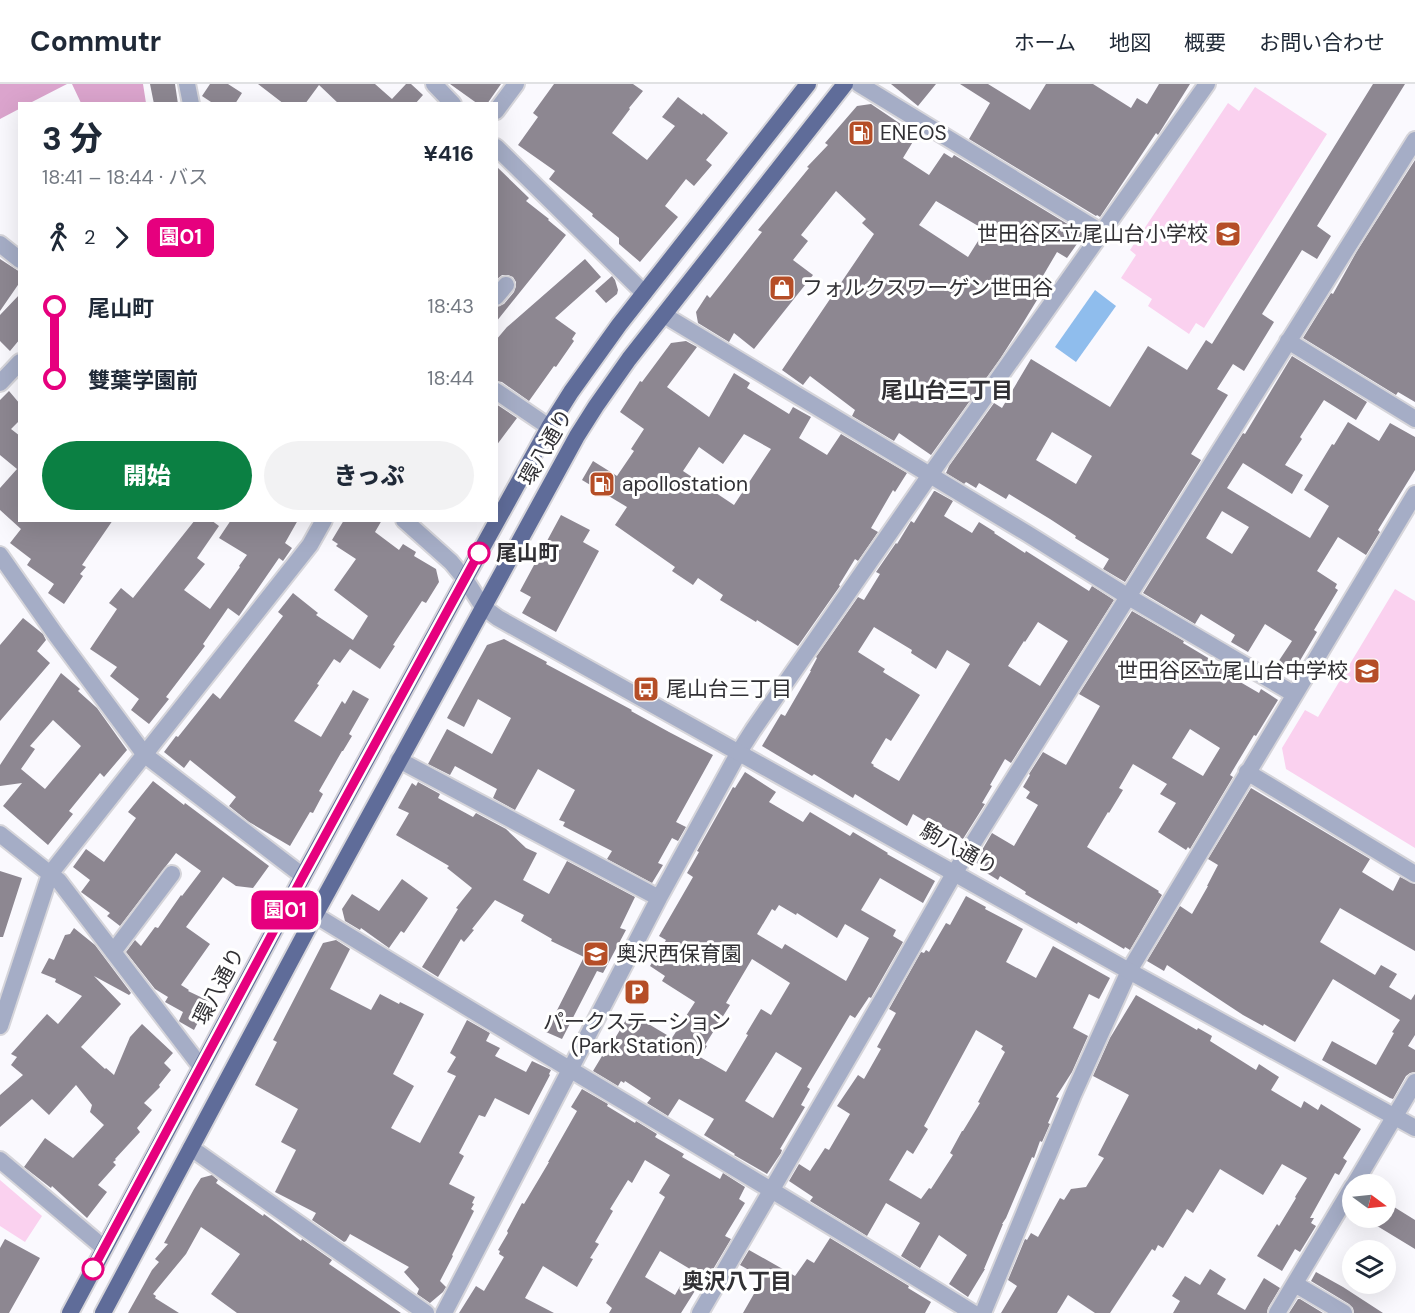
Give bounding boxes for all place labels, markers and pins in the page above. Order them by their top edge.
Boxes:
fuel station icon: ENEOS [846,118,876,148]
place label: ENEOS [880,119,947,147]
school or university icon: 世田谷区立尾山台小学校 [1213,219,1243,249]
place label: 世田谷区立尾山台小学校 [977,220,1208,248]
shop icon: フォルクスワーゲン世田谷 [767,273,797,303]
place label: フォルクスワーゲン世田谷 [802,274,1053,302]
fuel station icon: apollostation [587,469,617,499]
place label: apollostation [622,470,748,498]
place label: 尾山町 [496,539,559,567]
marker: 尾山町 [468,542,490,564]
school or university icon: 世田谷区立尾山台中学校 [1352,656,1382,686]
place label: 世田谷区立尾山台中学校 [1117,657,1348,685]
bus stop icon: 尾山台三丁目 [631,674,661,704]
place label: 尾山台三丁目 [666,675,792,703]
school or university icon: 奥沢西保育園 [581,939,611,969]
place label: 奥沢西保育園 [616,940,742,968]
parking icon: パークステーション (Park Station) [622,977,652,1007]
place label: パークステーション (Park Station) [543,1008,731,1060]
unlabelled marker [82,1258,104,1280]

